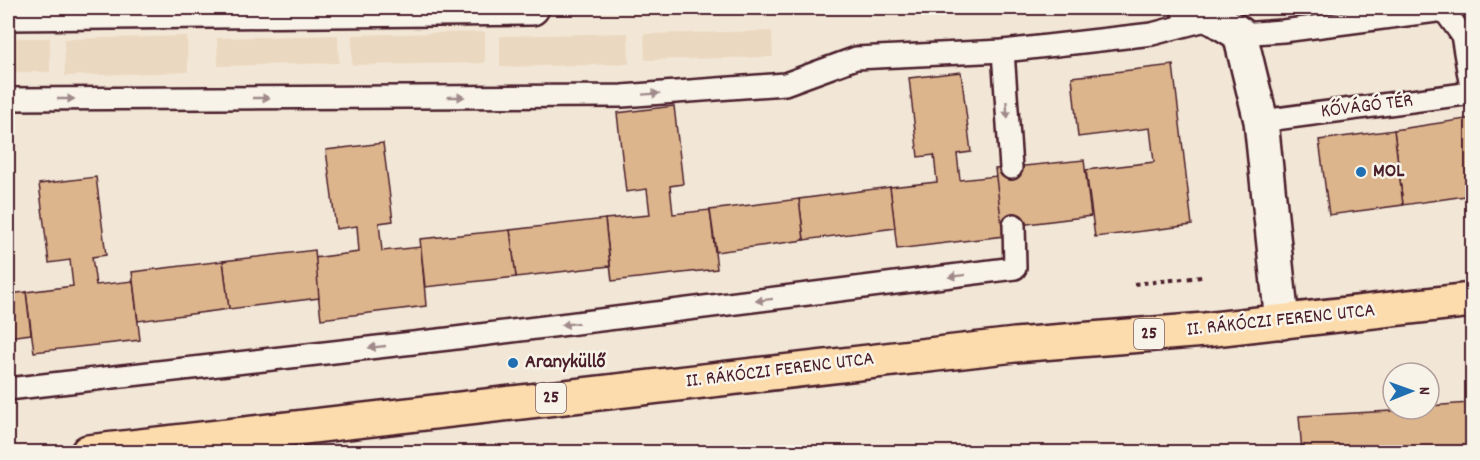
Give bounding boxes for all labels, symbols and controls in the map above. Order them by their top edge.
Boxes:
street label: KŐVÁGÓ TÉR [1319,87,1415,127]
one-way arrow [641,89,660,99]
one-way arrow [446,92,465,102]
one-way arrow [251,93,270,103]
one-way arrow [56,94,75,104]
one-way arrow [1002,100,1011,119]
place label: MOL [1373,158,1405,186]
marker: MOL [1354,165,1368,179]
one-way arrow [948,271,967,280]
one-way arrow [754,295,773,304]
street label: II. RÁKÓCZI FERENC UTCA [1185,297,1377,345]
one-way arrow [561,319,580,329]
road number: 25 [1134,319,1164,349]
one-way arrow [367,342,386,352]
street label: II. RÁKÓCZI FERENC UTCA [684,346,876,396]
place label: Aranyküllő [525,349,606,377]
marker: Aranyküllő [506,356,520,370]
north arrow [1381,361,1441,421]
road number: 25 [536,383,566,413]
text: N [1412,387,1435,395]

